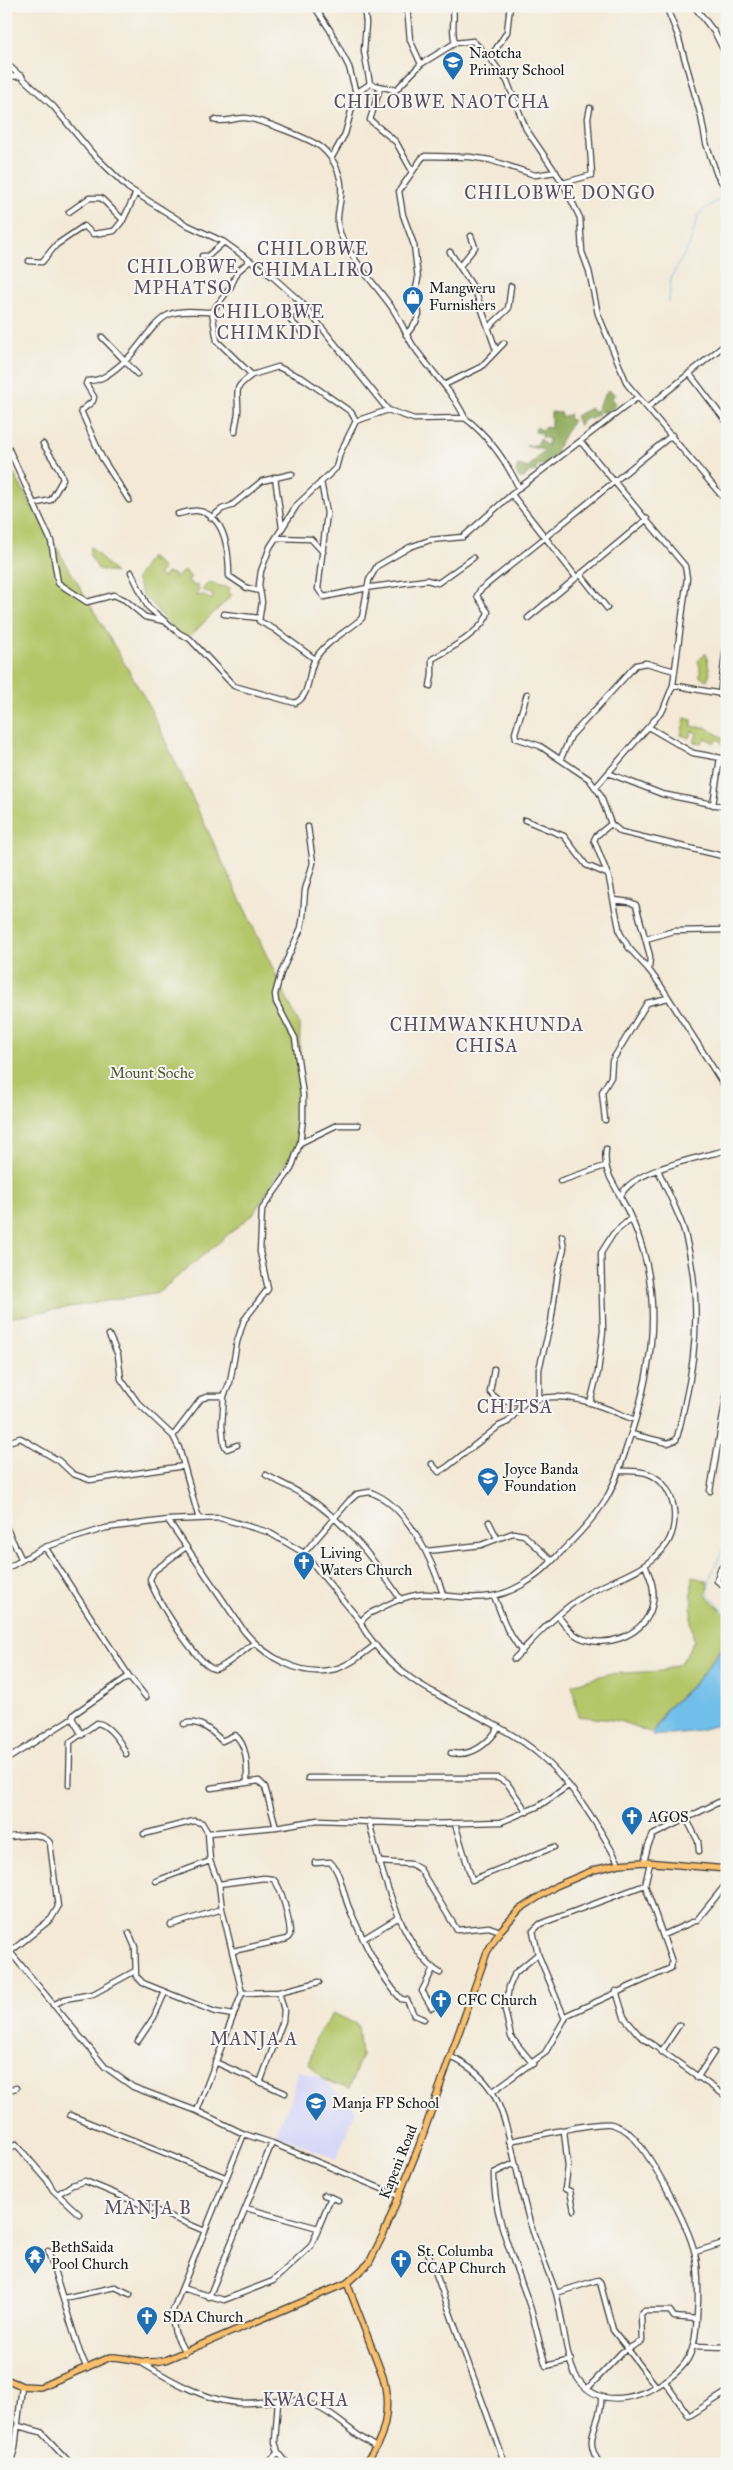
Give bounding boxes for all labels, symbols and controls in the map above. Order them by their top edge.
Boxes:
place label: Naotcha Primary School [469,44,566,79]
school or university icon: Naotcha Primary School [441,50,465,81]
district label: CHILOBWE NAOTCHA [334,91,550,113]
district label: CHILOBWE DONGO [464,182,656,204]
district label: CHILOBWE CHIMALIRO [252,238,374,281]
district label: CHILOBWE MPHATSO [127,256,239,299]
place label: Mangweru Furnishers [429,279,496,314]
shop icon: Mangweru Furnishers [401,285,425,316]
district label: CHILOBWE CHIMKIDI [213,301,325,344]
district label: CHIMWANKHUNDA CHISA [390,1014,584,1057]
park label: Mount Soche [110,1064,194,1082]
district label: CHITSA [477,1396,553,1418]
place label: Joyce Banda Foundation [502,1460,579,1495]
school or university icon: Joyce Banda Foundation [476,1466,500,1497]
place label: Living Waters Church [320,1544,413,1579]
church icon: Living Waters Church [292,1550,316,1581]
church icon: AGOS [620,1805,644,1836]
place label: AGOS [647,1808,689,1826]
church icon: CFC Church [429,1988,453,2019]
place label: CFC Church [457,1991,538,2009]
district label: MANJA A [210,2028,298,2051]
school or university icon: Manja FP School [304,2091,328,2122]
place label: Manja FP School [332,2094,440,2112]
street label: Kapeni Road [375,2122,421,2202]
district label: MANJA B [104,2197,192,2220]
place label: BethSaida Pool Church [51,2238,129,2273]
place label: St. Columba CCAP Church [417,2242,507,2277]
temple icon: BethSaida Pool Church [23,2244,47,2275]
church icon: St. Columba CCAP Church [389,2248,413,2279]
church icon: SDA Church [135,2305,159,2336]
place label: SDA Church [163,2308,244,2326]
district label: KWACHA [263,2389,349,2411]

